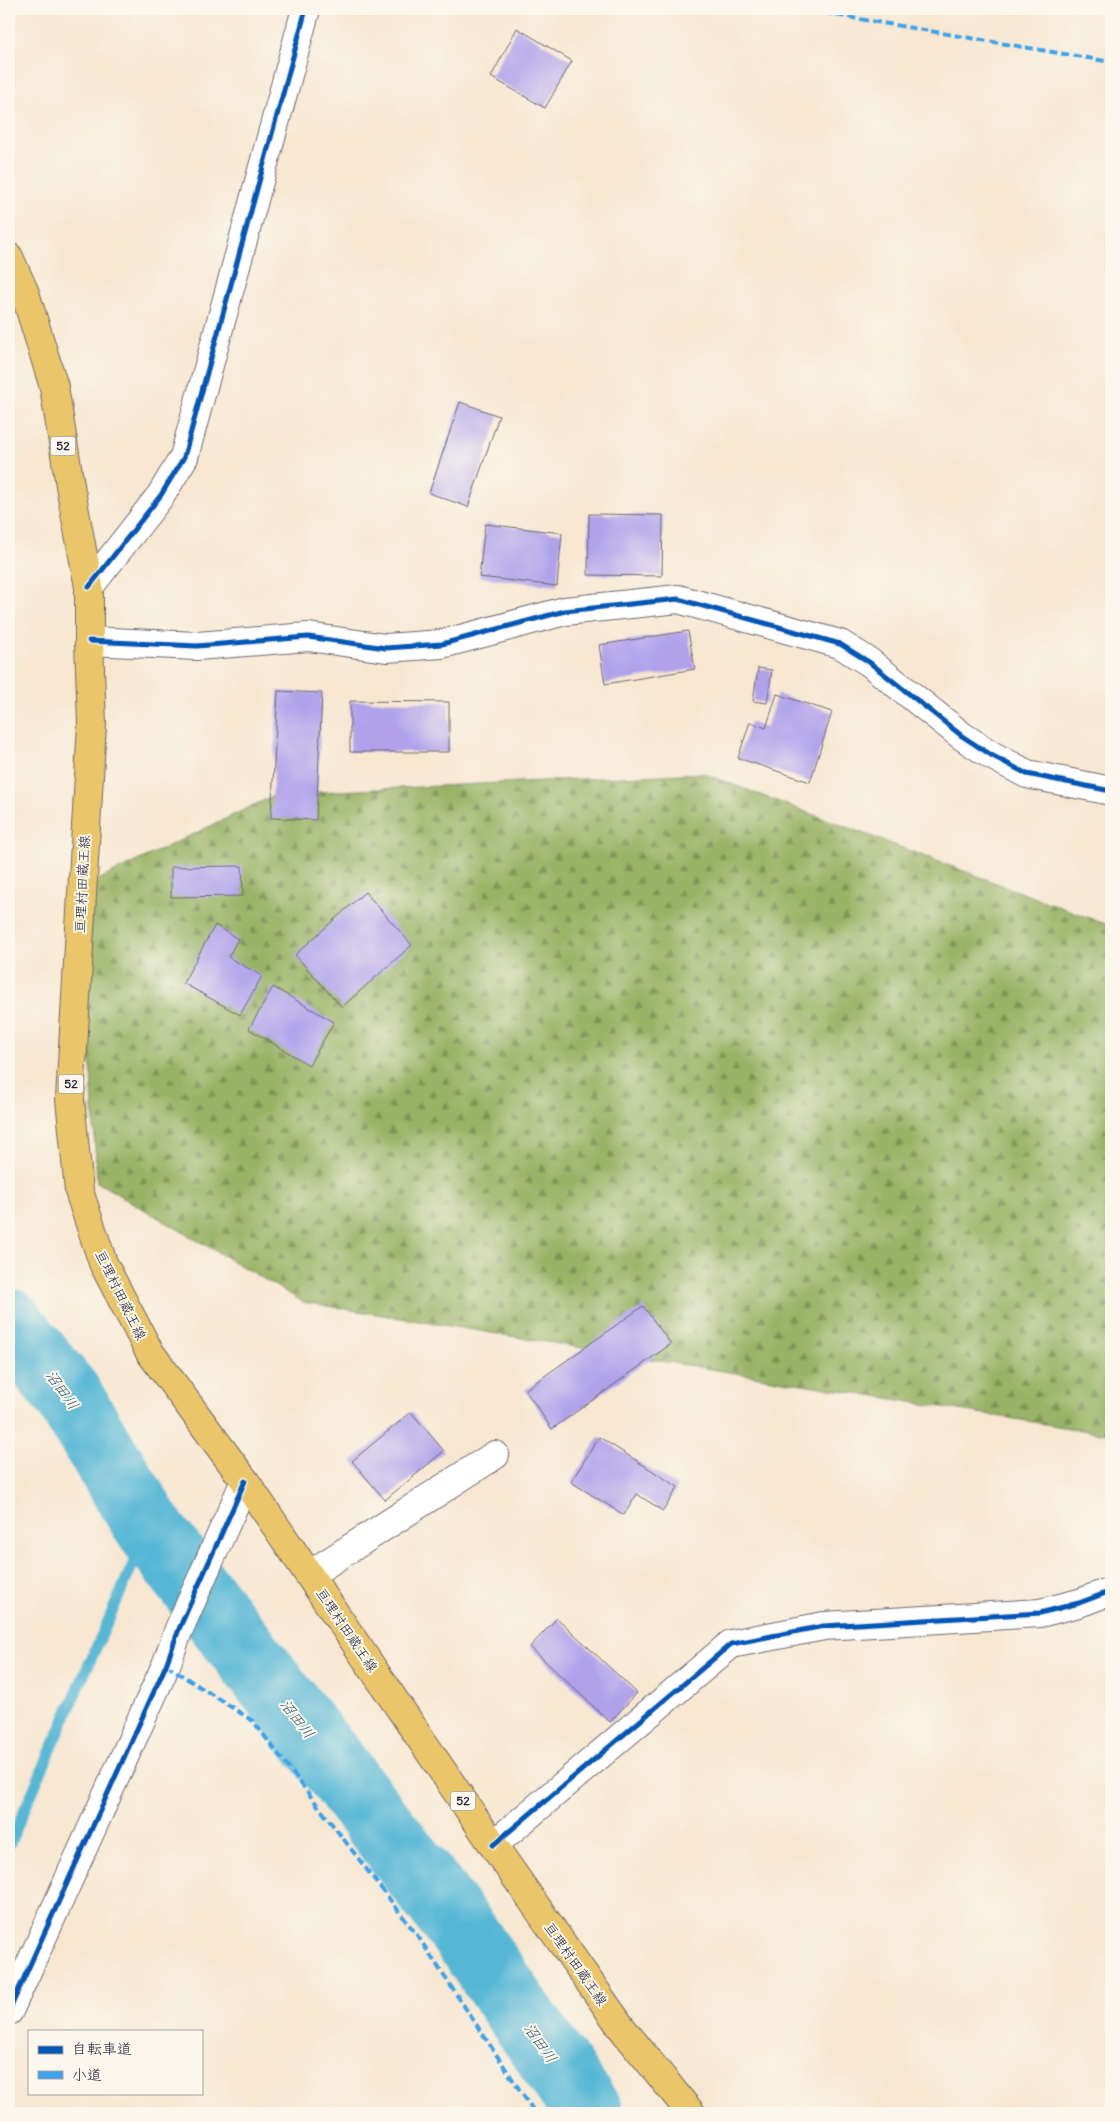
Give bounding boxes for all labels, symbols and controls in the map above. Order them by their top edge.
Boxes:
road number: 52 [50,436,76,456]
street label: 亘理村田蔵王線 [70,835,94,933]
road number: 52 [58,1074,84,1094]
street label: 亘理村田蔵王線 [91,1247,151,1343]
water label: 沼田川 [41,1366,83,1413]
street label: 亘理村田蔵王線 [312,1584,382,1676]
water label: 沼田川 [276,1695,319,1742]
road number: 52 [450,1792,476,1810]
street label: 亘理村田蔵王線 [541,1919,611,2009]
water label: 沼田川 [520,2019,561,2067]
legend [28,2030,202,2094]
text: 自転車道 [72,2039,132,2058]
text: 小道 [72,2065,102,2084]

